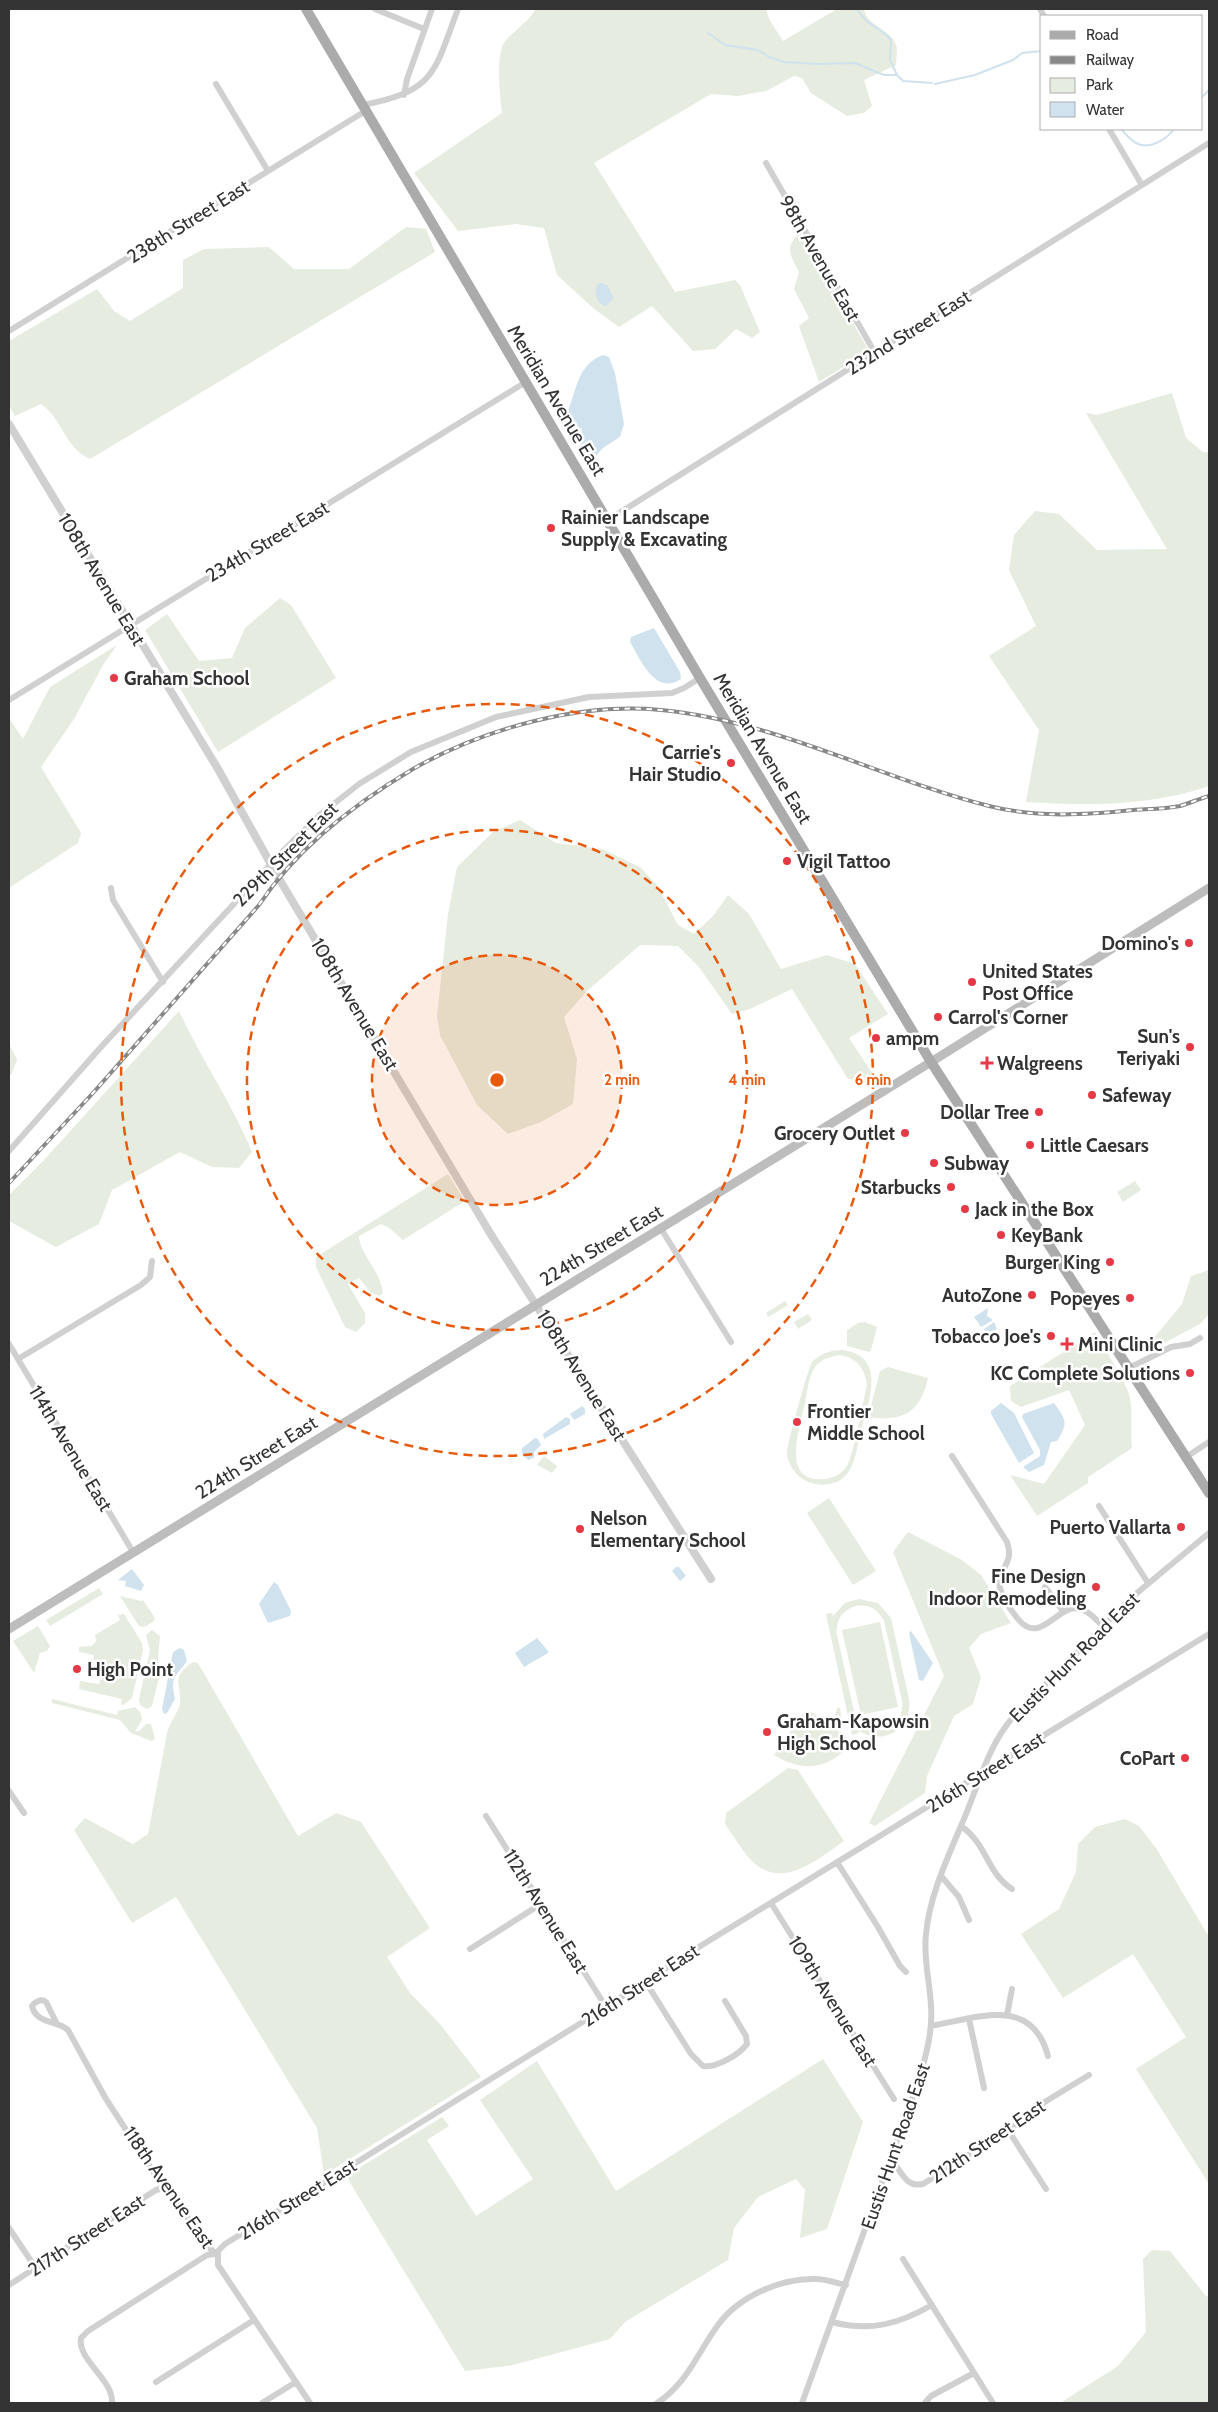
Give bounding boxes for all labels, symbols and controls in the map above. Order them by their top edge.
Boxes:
legend [1040,15,1203,130]
text: Road [1086,26,1119,44]
text: Railway [1086,51,1135,69]
text: Park [1086,76,1113,94]
text: Water [1086,101,1124,119]
street label: 238th Street East [123,174,254,268]
street label: 98th Avenue East [774,191,865,326]
street label: 232nd Street East [842,285,975,380]
street label: Meridian Avenue East [502,321,611,480]
street label: 234th Street East [202,495,333,587]
place label: Rainier Landscape Supply & Excavating [561,506,728,551]
street label: 108th Avenue East [53,509,150,650]
marker: Rainier Landscape Supply & Excavating [545,522,557,534]
place label: Graham School [124,667,250,690]
street label: Meridian Avenue East [708,669,817,828]
marker: Graham School [108,672,120,684]
place label: Carrie's Hair Studio [629,741,721,786]
marker: Carrie's Hair Studio [725,757,737,769]
street label: 229th Street East [228,797,343,912]
place label: Vigil Tattoo [797,850,891,873]
marker: Vigil Tattoo [781,855,793,867]
place label: Domino's [1101,932,1179,955]
street label: 108th Avenue East [306,934,403,1075]
marker: Domino's [1183,937,1195,949]
place label: United States Post Office [982,960,1093,1005]
marker: United States Post Office [966,976,978,988]
place label: Carrol's Corner [948,1006,1068,1029]
marker: Carrol's Corner [932,1011,944,1023]
place label: Sun's Teriyaki [1117,1025,1180,1070]
place label: ampm [886,1027,939,1050]
marker: ampm [870,1032,882,1044]
marker: Sun's Teriyaki [1184,1041,1196,1053]
place label: Walgreens [997,1052,1083,1075]
marker: Walgreens [981,1057,993,1069]
centre of rings [488,1071,506,1089]
text: 2 min [604,1071,640,1089]
text: 4 min [728,1071,766,1089]
text: 6 min [855,1071,891,1089]
place label: Safeway [1102,1084,1172,1107]
marker: Safeway [1086,1089,1098,1101]
place label: Dollar Tree [940,1101,1029,1124]
marker: Dollar Tree [1033,1106,1045,1118]
place label: Grocery Outlet [774,1122,895,1145]
marker: Grocery Outlet [899,1127,911,1139]
place label: Little Caesars [1040,1134,1149,1157]
marker: Little Caesars [1024,1139,1036,1151]
place label: Subway [944,1152,1010,1175]
marker: Subway [928,1157,940,1169]
place label: Starbucks [861,1176,941,1199]
marker: Starbucks [945,1181,957,1193]
place label: Jack in the Box [974,1198,1095,1221]
street label: 224th Street East [536,1199,667,1291]
marker: Jack in the Box [959,1203,971,1215]
place label: KeyBank [1011,1224,1084,1247]
marker: KeyBank [995,1229,1007,1241]
place label: Burger King [1005,1251,1100,1274]
marker: Burger King [1104,1256,1116,1268]
place label: AutoZone [942,1284,1022,1307]
place label: Popeyes [1050,1287,1120,1310]
marker: AutoZone [1026,1289,1038,1301]
marker: Popeyes [1124,1292,1136,1304]
street label: 108th Avenue East [532,1305,631,1446]
place label: Tobacco Joe's [932,1325,1041,1348]
marker: Tobacco Joe's [1045,1330,1057,1342]
place label: Mini Clinic [1078,1333,1163,1356]
marker: Mini Clinic [1060,1337,1074,1351]
place label: KC Complete Solutions [990,1362,1180,1385]
marker: KC Complete Solutions [1184,1367,1196,1379]
street label: 114th Avenue East [24,1381,118,1516]
place label: Frontier Middle School [807,1400,925,1445]
street label: 224th Street East [191,1411,322,1504]
marker: Frontier Middle School [791,1416,803,1428]
place label: Nelson Elementary School [590,1507,746,1552]
place label: Puerto Vallarta [1049,1516,1172,1539]
marker: Puerto Vallarta [1175,1521,1187,1533]
marker: Nelson Elementary School [574,1523,586,1535]
place label: Fine Design Indoor Remodeling [928,1565,1086,1610]
marker: Fine Design Indoor Remodeling [1090,1581,1102,1593]
street label: Eustis Hunt Road East [1005,1587,1145,1727]
place label: High Point [87,1658,173,1681]
marker: High Point [71,1663,83,1675]
place label: Graham-Kapowsin High School [777,1710,929,1755]
marker: Graham-Kapowsin High School [761,1726,773,1738]
street label: 216th Street East [922,1727,1049,1818]
place label: CoPart [1120,1747,1175,1770]
marker: CoPart [1179,1752,1191,1764]
street label: 112th Avenue East [498,1845,593,1978]
street label: 109th Avenue East [783,1932,882,2071]
street label: 216th Street East [577,1939,704,2032]
street label: Eustis Hunt Road East [856,2059,935,2232]
street label: 212th Street East [925,2094,1050,2188]
street label: 118th Avenue East [118,2122,219,2253]
street label: 216th Street East [234,2154,361,2245]
street label: 217th Street East [24,2189,149,2281]

